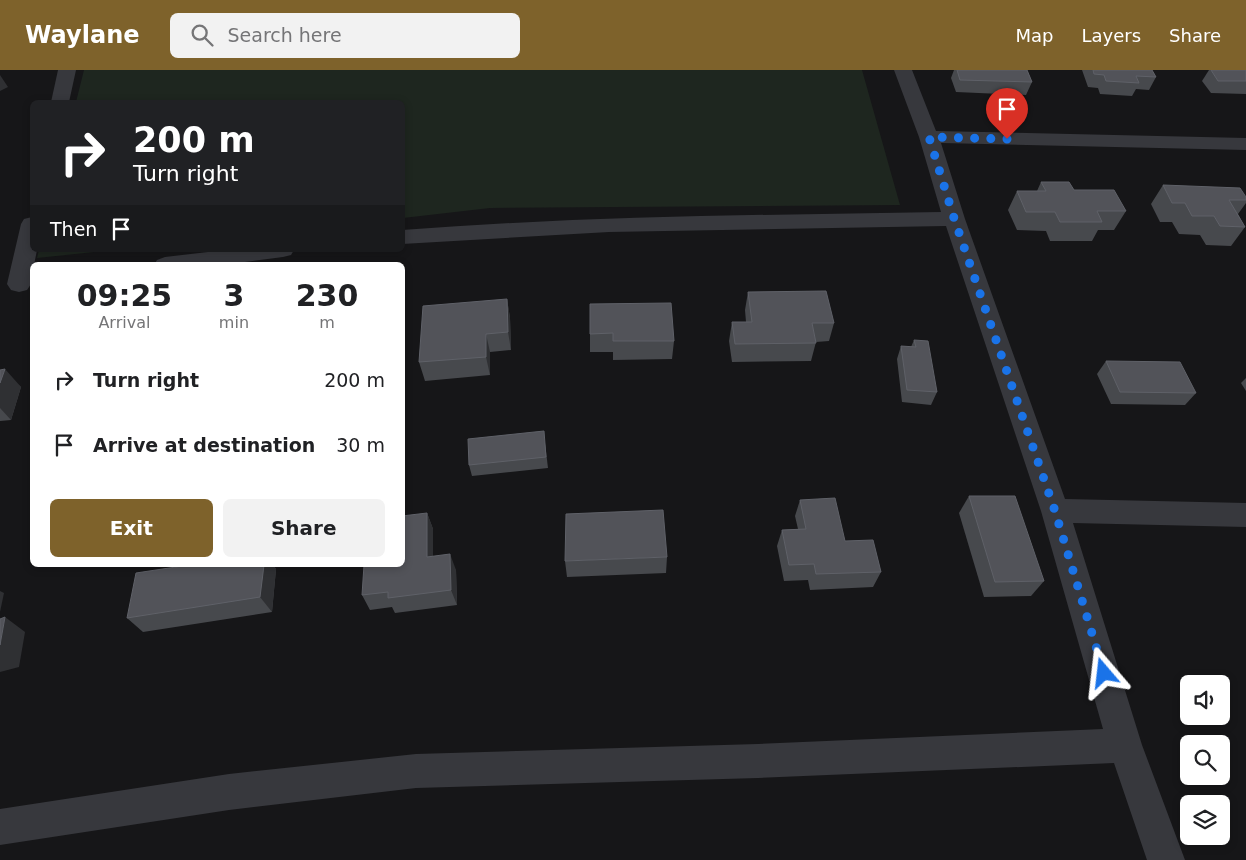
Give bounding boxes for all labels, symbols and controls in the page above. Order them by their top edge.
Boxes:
search box [170,13,520,58]
text: Waylane [25,21,140,49]
icon: search [188,21,216,49]
text: Search here [228,24,342,46]
text: Map [1015,25,1053,46]
text: Layers [1081,25,1141,46]
text: Share [1169,25,1221,46]
pin [986,88,1028,139]
icon: arrive [993,95,1021,123]
icon: right [50,120,115,185]
text: 200 m [133,120,255,160]
text: Turn right [133,161,238,186]
icon: arrive [107,215,135,243]
text: Then [50,218,97,240]
text: 09:25 [77,278,172,313]
text: 3 [223,278,244,313]
text: 230 [296,278,358,313]
text: Arrival [98,313,150,332]
text: min [219,313,249,332]
text: m [319,313,335,332]
icon: right [50,366,78,394]
text: Turn right [93,369,199,391]
text: 200 m [324,369,385,391]
icon: arrive [50,431,78,459]
text: Arrive at destination [93,434,315,456]
text: 30 m [336,434,385,456]
button: Exit [50,499,213,557]
button: Share [223,499,385,557]
position arrow [1077,646,1129,698]
map controls [1180,675,1230,845]
button: sound [1180,675,1230,725]
button: search [1180,735,1230,785]
button: layers [1180,795,1230,845]

